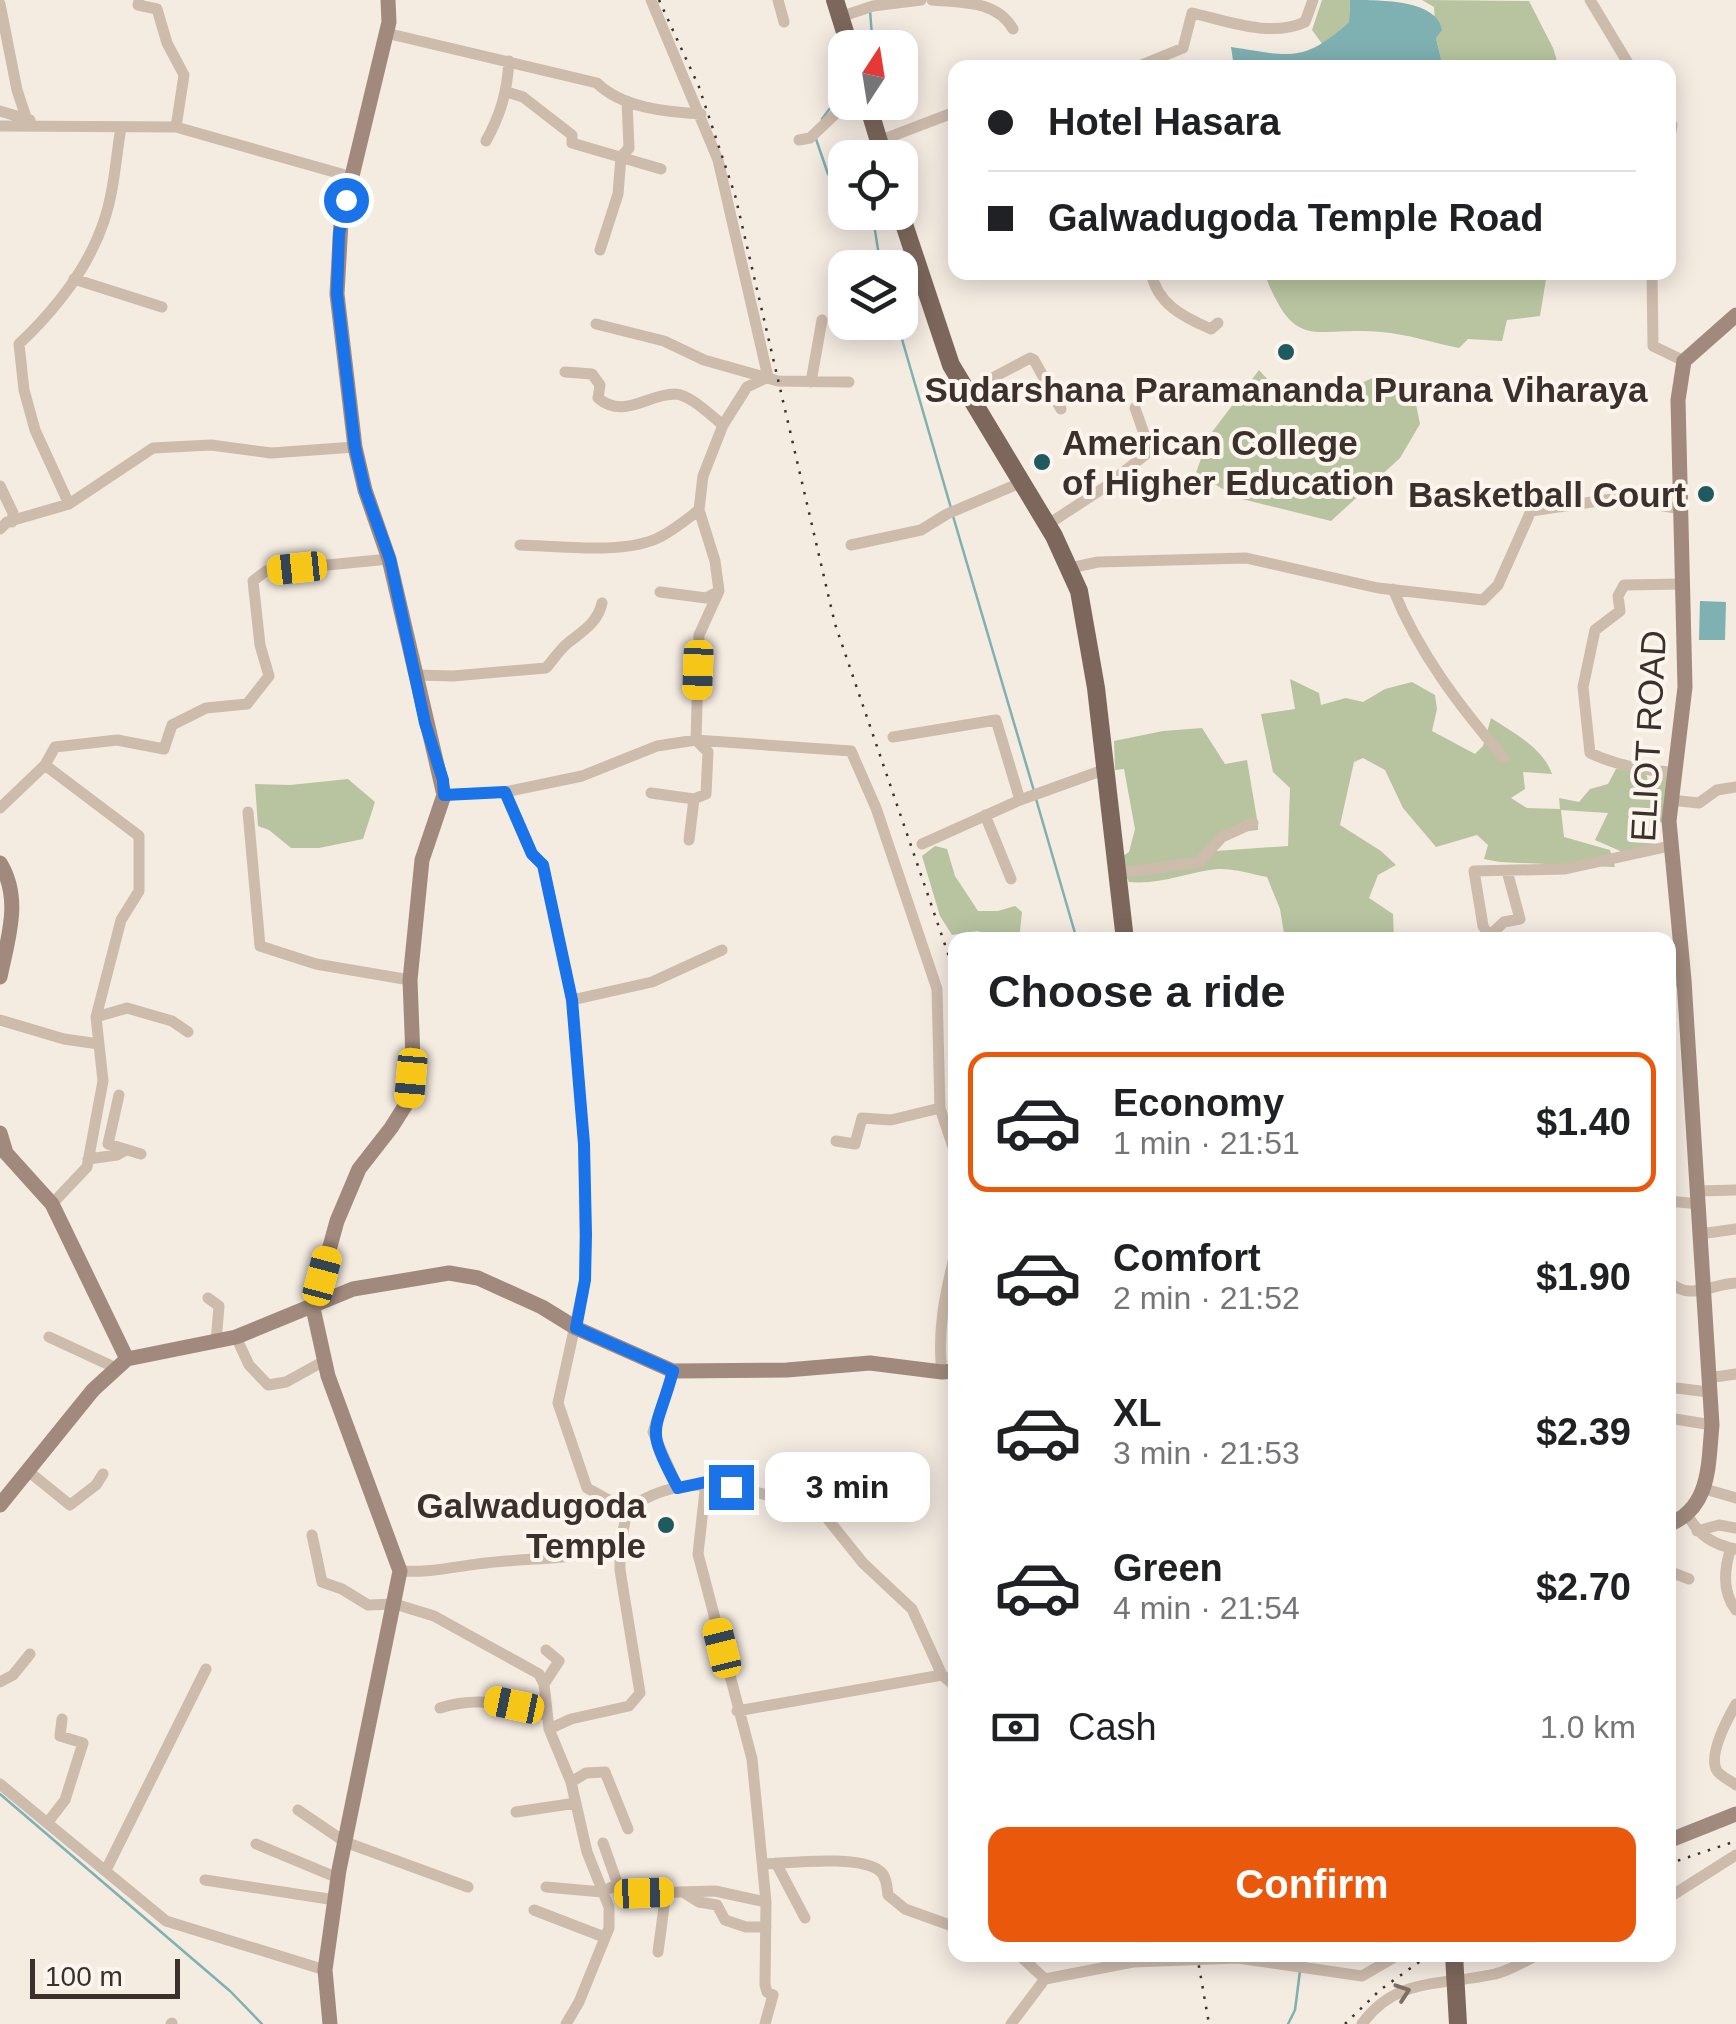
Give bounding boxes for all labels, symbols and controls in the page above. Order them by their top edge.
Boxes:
north arrow [828,30,918,120]
map controls [828,30,918,340]
text: Hotel Hasara [1048,101,1280,143]
button: locate [828,140,918,230]
route start [324,178,369,223]
text: Galwadugoda Temple Road [1048,197,1543,239]
button: layers [828,250,918,340]
marker: Sudarshana Paramananda Purana Viharaya [1275,341,1297,363]
place label: Sudarshana Paramananda Purana Viharaya [924,370,1648,409]
place label: American College of Higher Education [1062,423,1395,502]
marker: American College of Higher Education [1031,451,1053,473]
place label: Basketball Court [1408,475,1686,514]
marker: Basketball Court [1695,483,1717,505]
car [266,550,328,586]
street label: ELIOT ROAD [1623,629,1673,843]
car [682,639,714,701]
text: Choose a ride [988,966,1286,1017]
car [393,1047,429,1109]
icon: car [993,1077,1083,1167]
text: Economy [1113,1082,1284,1124]
text: $1.40 [1536,1101,1631,1143]
text: 1 min · 21:51 [1113,1125,1300,1161]
icon: car [993,1232,1083,1322]
text: Comfort [1113,1237,1261,1279]
car [300,1243,344,1309]
text: $1.90 [1536,1256,1631,1298]
text: 2 min · 21:52 [1113,1280,1300,1316]
icon: car [993,1387,1083,1477]
text: XL [1113,1392,1162,1434]
text: $2.39 [1536,1411,1631,1453]
text: 3 min · 21:53 [1113,1435,1300,1471]
callout: 3 min [766,1452,931,1522]
route end [709,1465,754,1510]
text: 3 min [806,1469,889,1505]
place label: Galwadugoda Temple [417,1486,647,1565]
marker: Galwadugoda Temple [655,1514,677,1536]
icon: car [993,1542,1083,1632]
text: Green [1113,1547,1223,1589]
text: $2.70 [1536,1566,1631,1608]
text: 4 min · 21:54 [1113,1590,1300,1626]
car [700,1615,744,1681]
car [482,1684,546,1726]
icon: cash [988,1700,1043,1755]
text: Cash [1068,1706,1157,1748]
text: 1.0 km [1540,1709,1636,1745]
button: Confirm [988,1827,1636,1942]
car [613,1877,675,1909]
scale bar [30,1954,180,1998]
text: 100 m [45,1961,123,1992]
one-way arrow [1393,1984,1411,2004]

